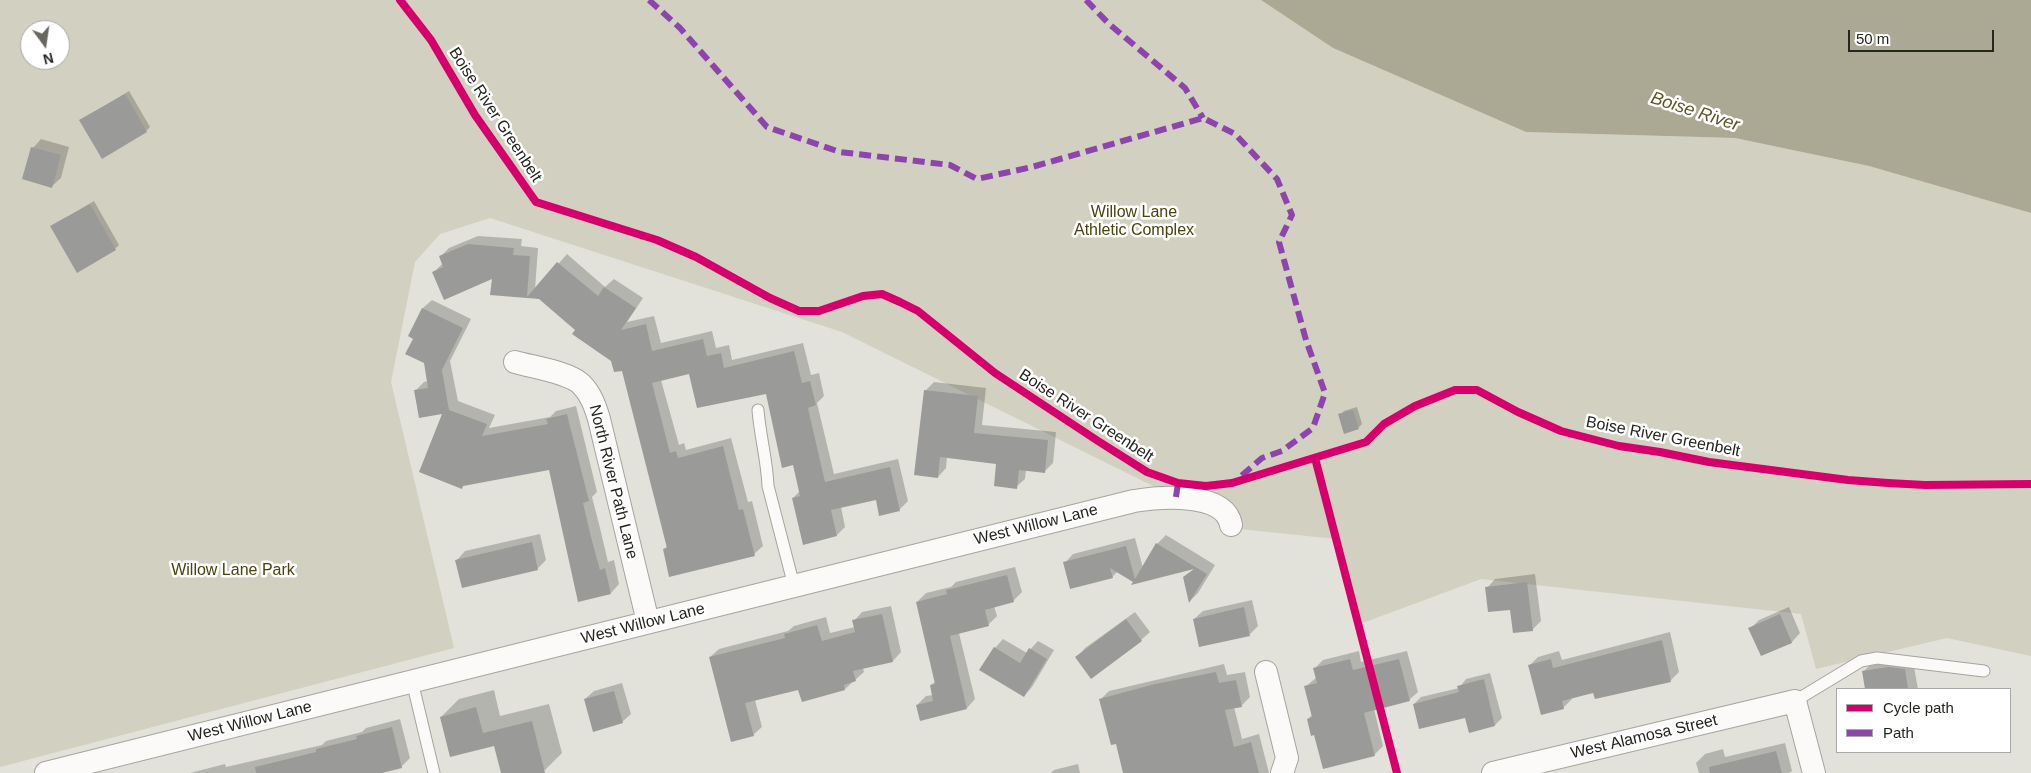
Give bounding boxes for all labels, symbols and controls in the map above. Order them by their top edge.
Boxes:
north arrow [20,20,70,70]
scale bar [1851,20,1997,52]
text: 50 m [1856,30,1889,47]
street label: Boise River Greenbelt [444,44,546,186]
text: N [42,50,55,68]
water label: Boise River [1648,88,1742,136]
park label: Willow Lane Athletic Complex [1074,203,1194,241]
street label: Boise River Greenbelt [1015,365,1157,467]
street label: North River Path Lane [585,403,641,561]
street label: Boise River Greenbelt [1584,413,1742,461]
street label: West Willow Lane [972,500,1100,550]
park label: Willow Lane Park [171,561,295,581]
street label: West Willow Lane [579,599,707,649]
legend [1836,688,2011,753]
street label: West Willow Lane [186,697,314,747]
text: Cycle path [1883,699,1954,716]
street label: West Alamosa Street [1569,711,1719,763]
text: Path [1883,724,1914,741]

